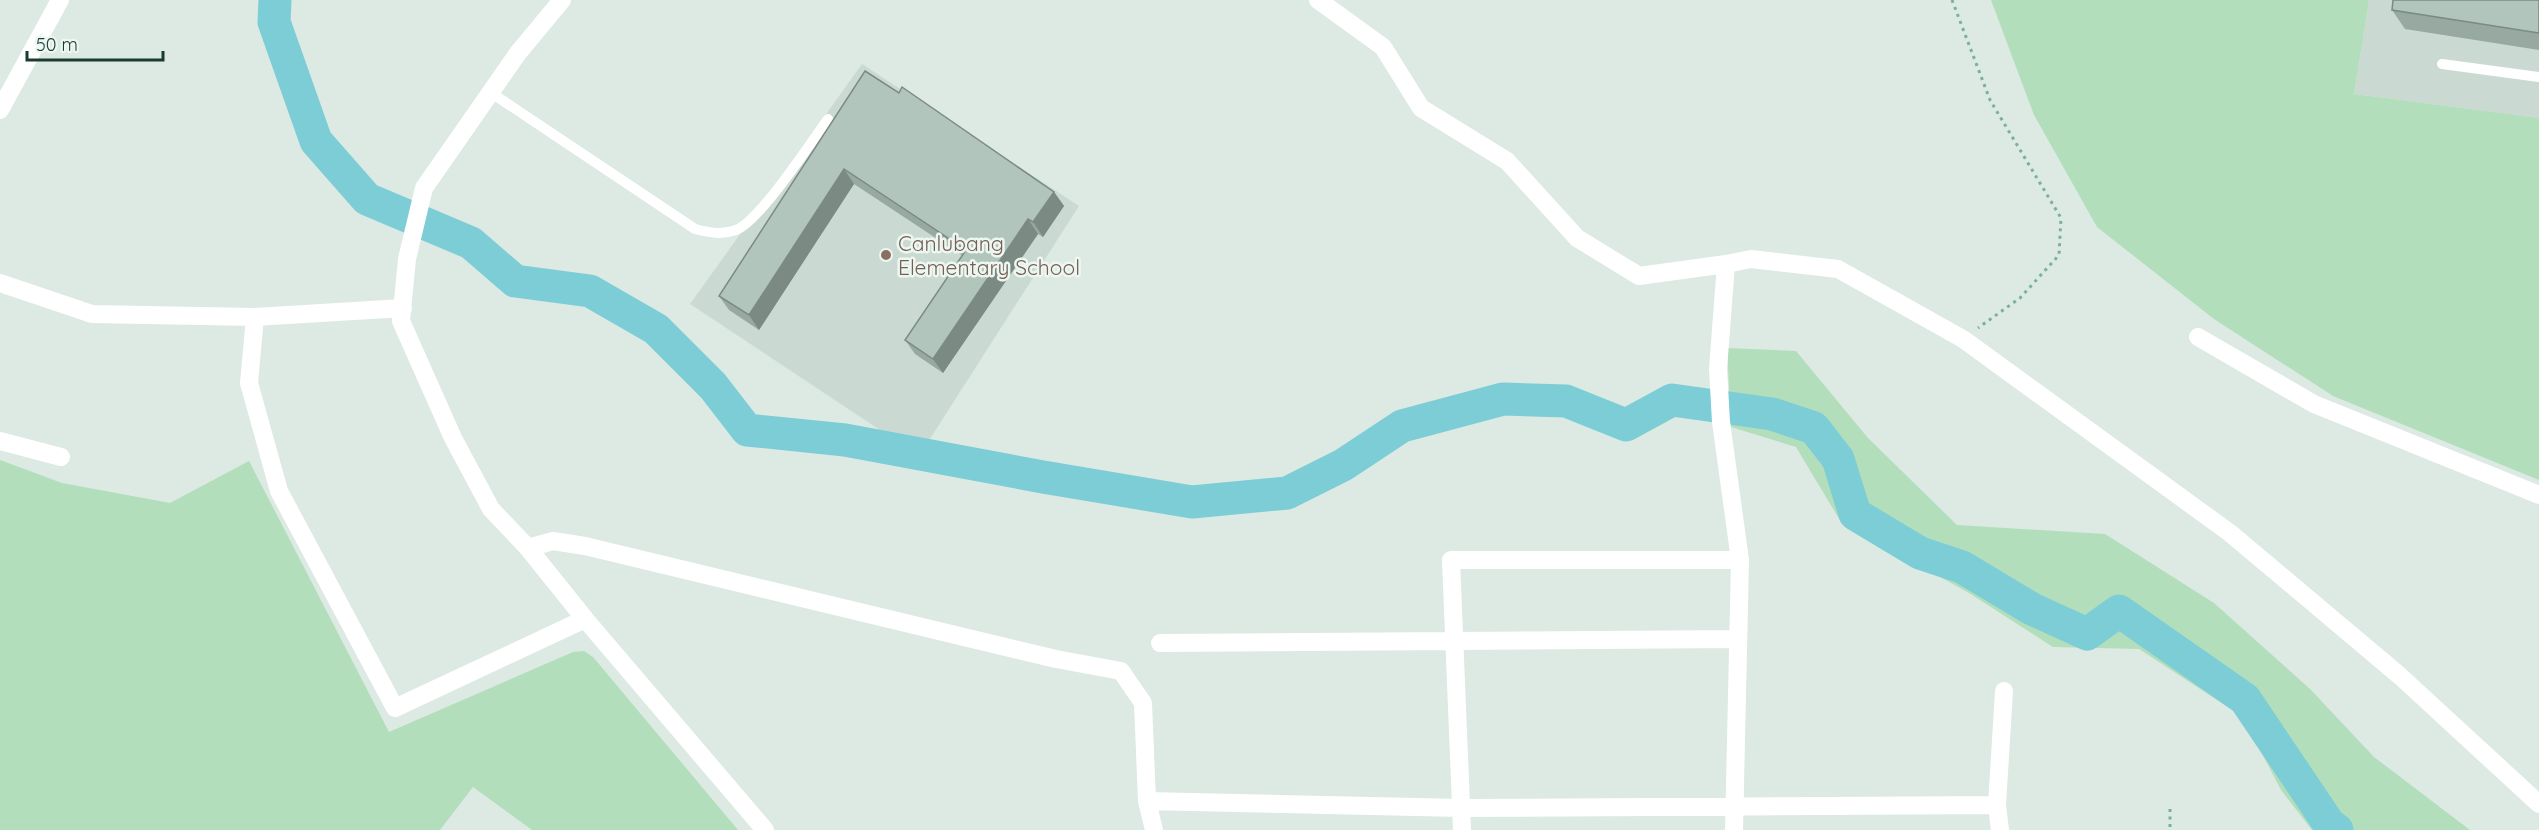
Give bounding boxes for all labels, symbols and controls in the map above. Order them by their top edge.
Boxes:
scale bar [27,24,164,62]
text: 50 m [36,33,78,56]
place label: Canlubang Elementary School [898,230,1080,280]
marker: Canlubang Elementary School [879,248,893,262]

